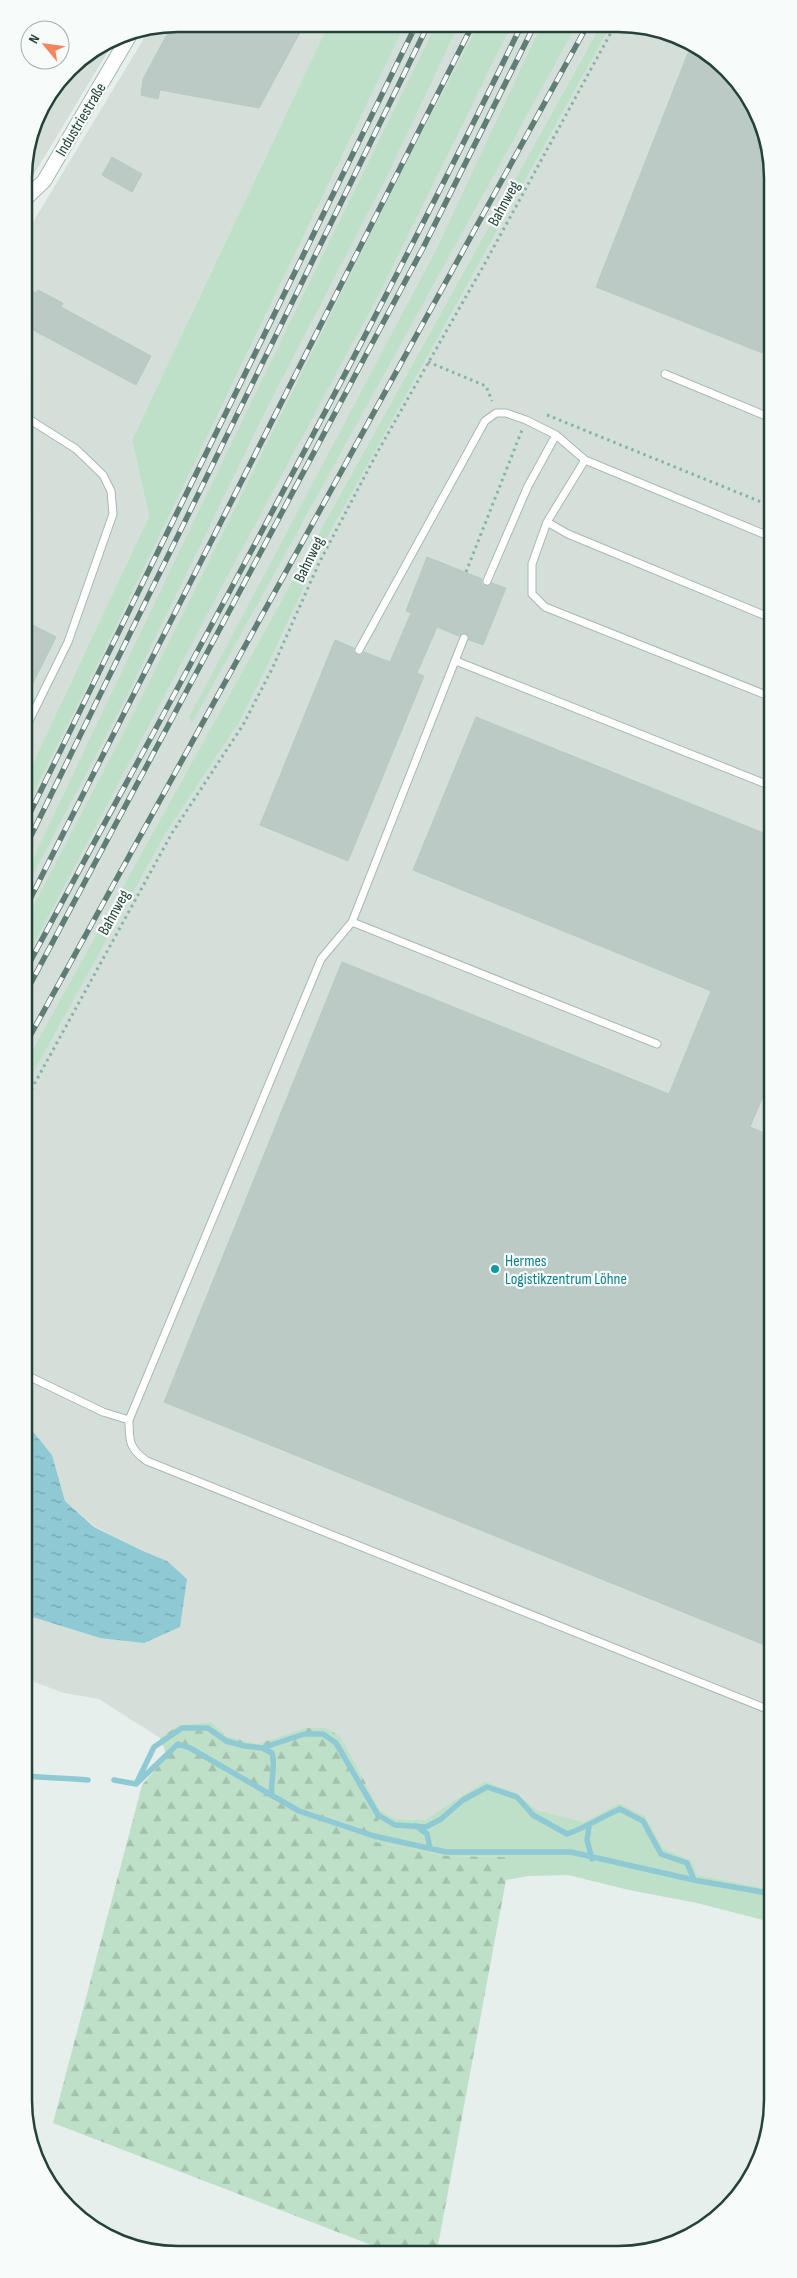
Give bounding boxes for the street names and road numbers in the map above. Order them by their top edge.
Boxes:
street label: Industriestraße [52,80,111,160]
street label: Bahnweg [484,178,524,230]
street label: Bahnweg [290,534,329,586]
street label: Bahnweg [94,887,134,939]

